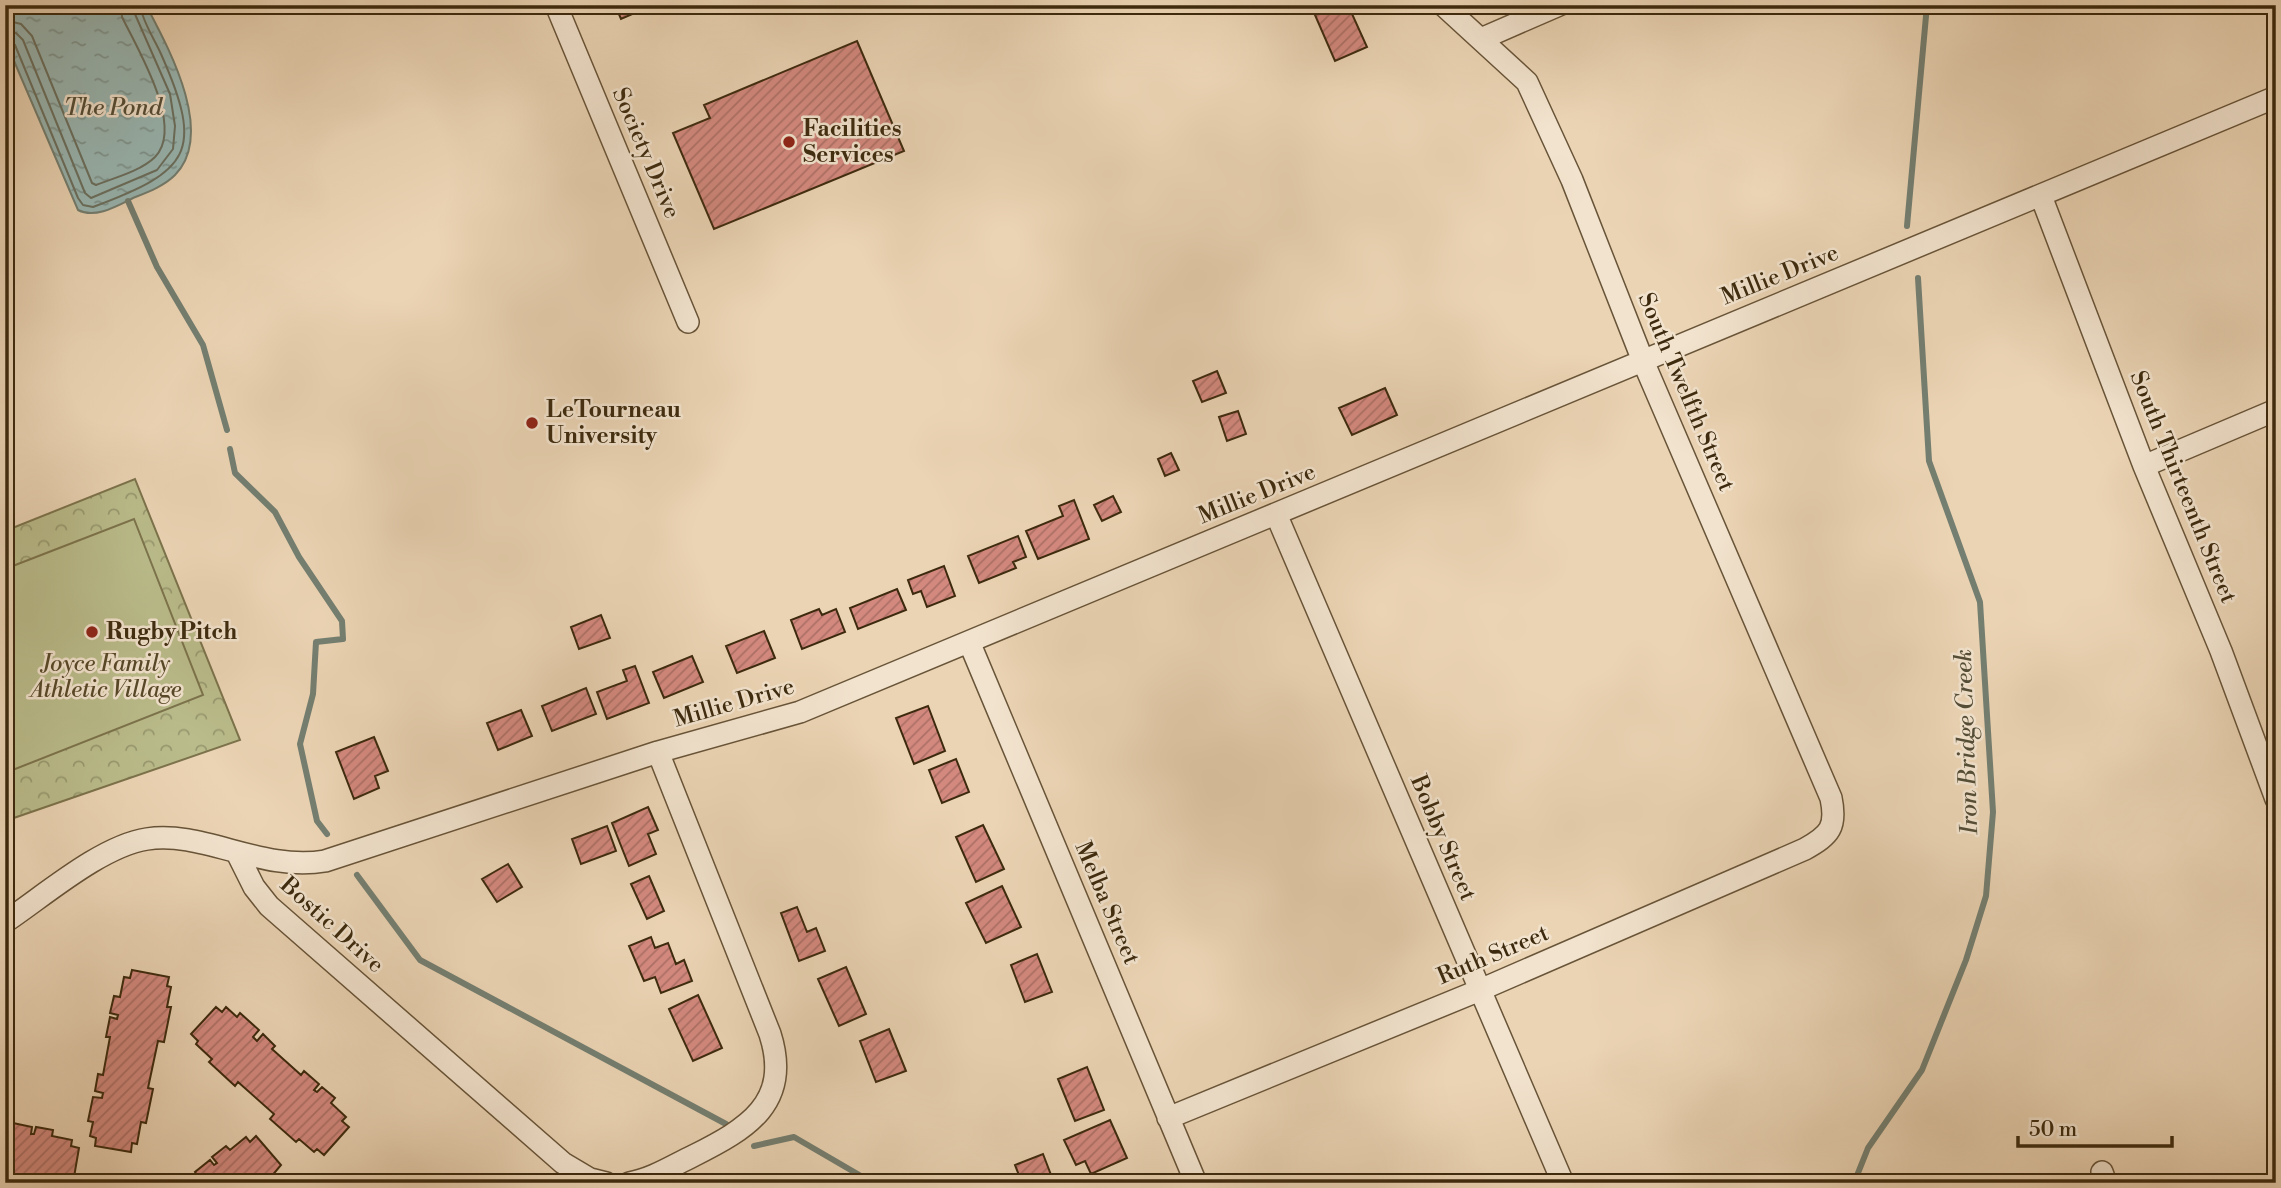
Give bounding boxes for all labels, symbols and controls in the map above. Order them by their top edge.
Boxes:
street label: Society Drive [606,83,686,223]
water label: The Pond [64,93,164,123]
place label: Facilities Services [803,115,902,169]
marker: Facilities Services [781,134,797,150]
street label: Millie Drive [1717,239,1843,311]
street label: South Twelfth Street [1632,289,1740,495]
street label: South Thirteenth Street [2124,367,2242,607]
place label: LeTourneau University [546,396,681,450]
marker: LeTourneau University [524,415,540,431]
street label: Millie Drive [1194,458,1320,530]
place label: Rugby Pitch [106,618,237,646]
marker: Rugby Pitch [84,624,100,640]
water label: Iron Bridge Creek [1949,649,1985,836]
park label: Joyce Family Athletic Village [27,650,182,704]
street label: Millie Drive [671,672,797,734]
street label: Bobby Street [1404,770,1482,905]
street label: Melba Street [1069,837,1145,969]
street label: Bostic Drive [274,870,390,979]
street label: Ruth Street [1433,919,1553,991]
scale bar [2018,1104,2172,1148]
text: 50 m [2029,1117,2077,1143]

